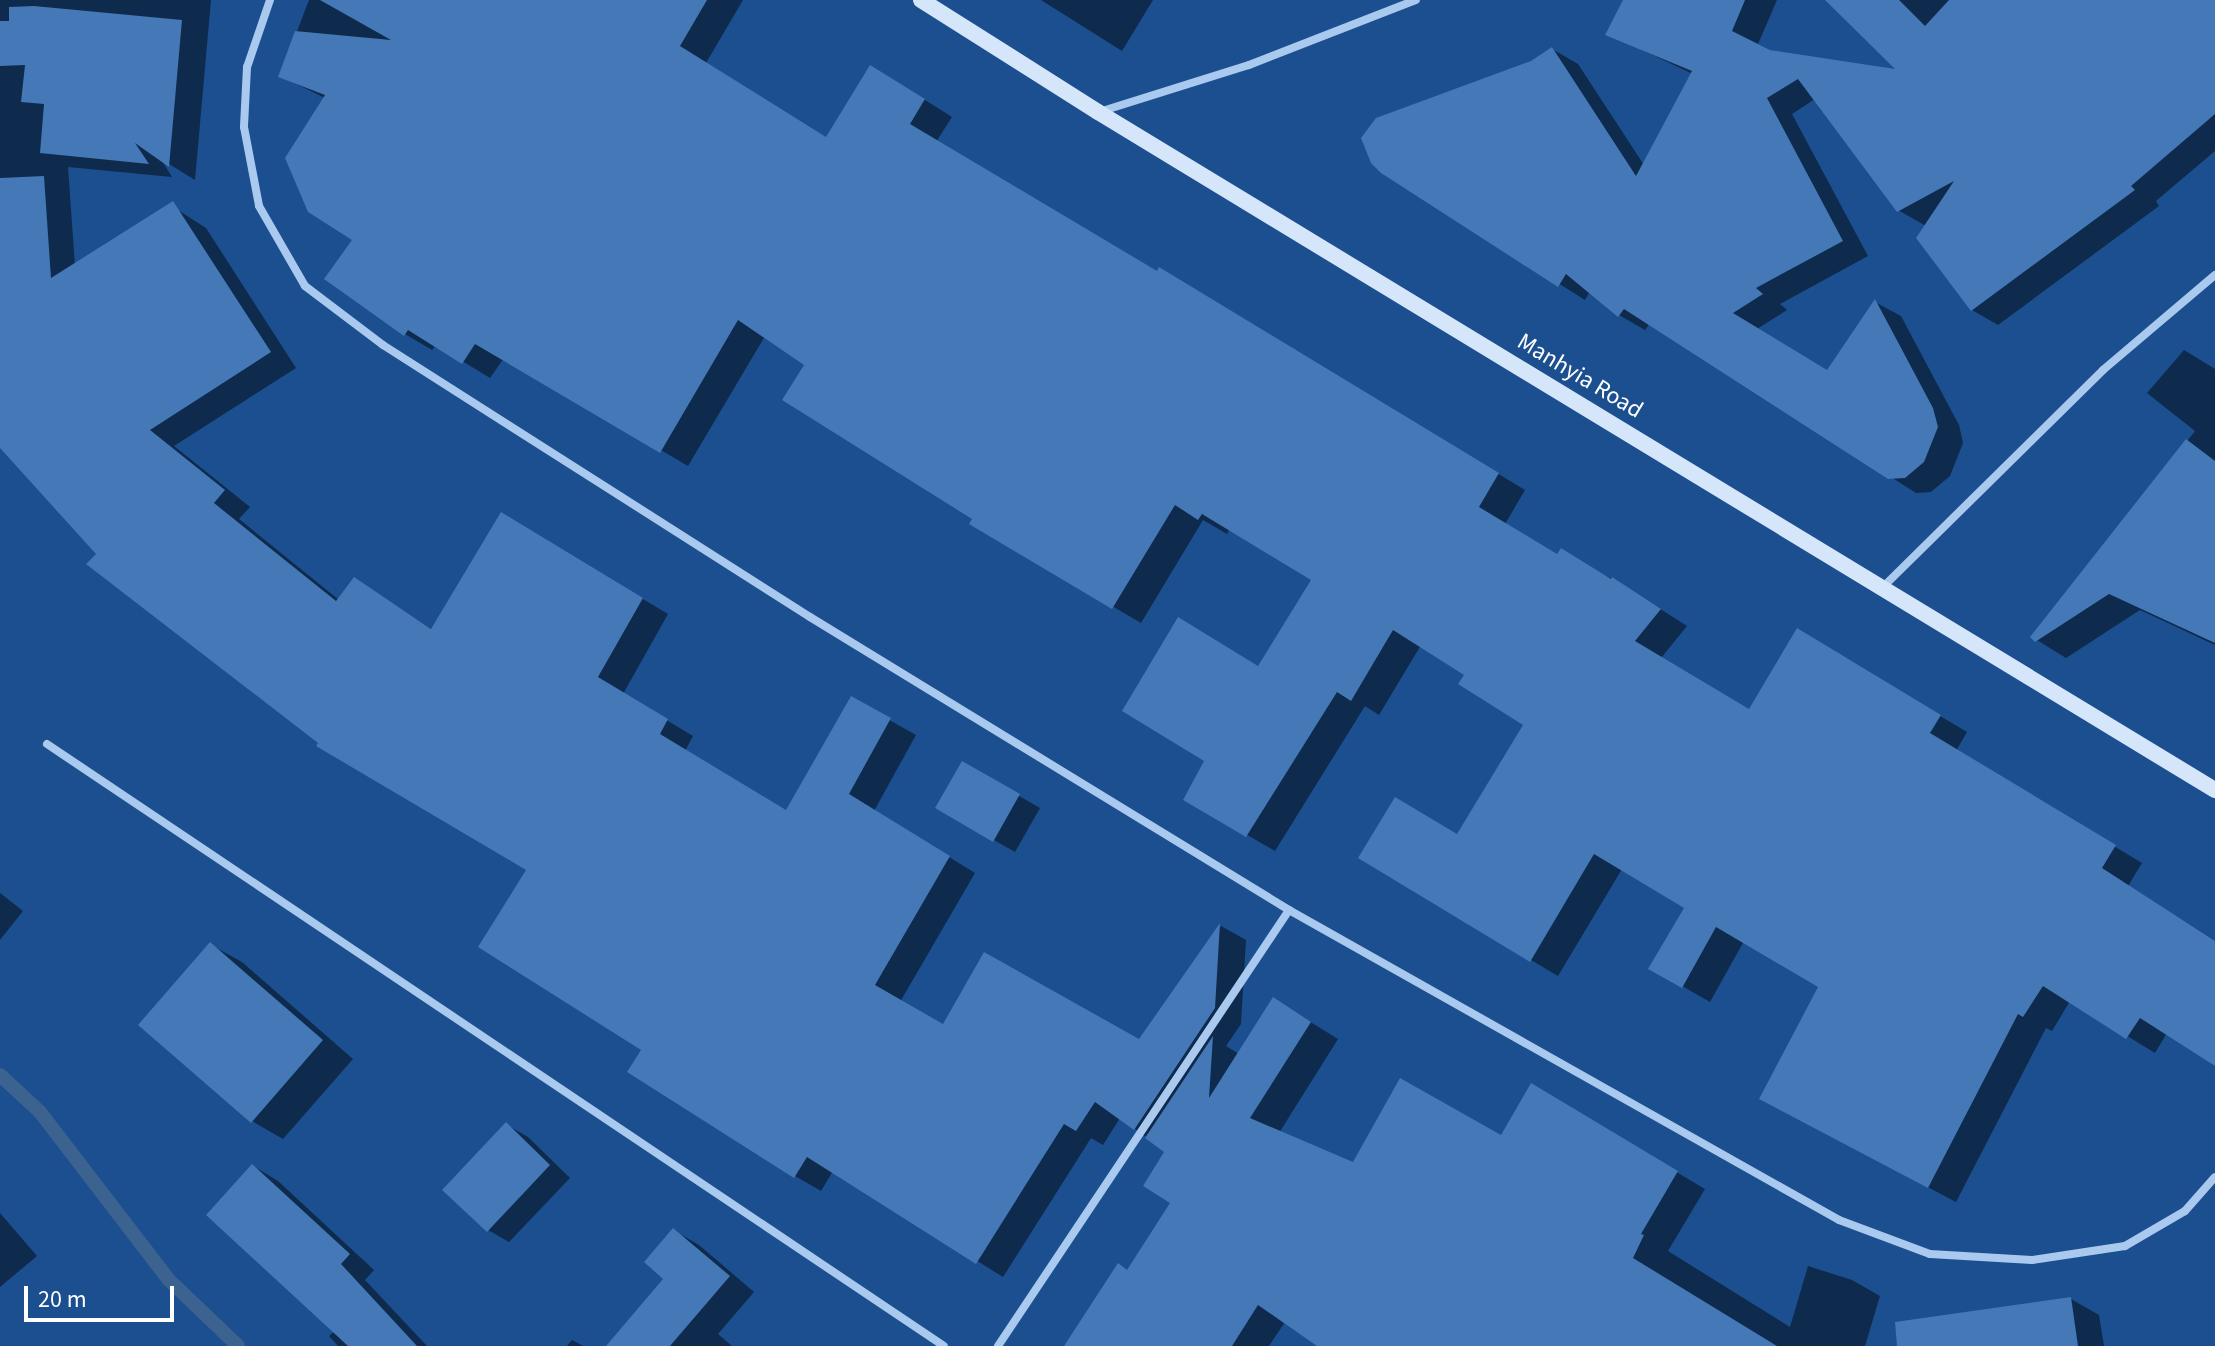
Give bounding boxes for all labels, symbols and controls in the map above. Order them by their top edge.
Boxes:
street label: Manhyia Road [1512,327,1648,425]
scale bar [28,1270,178,1320]
text: 20 m [38,1282,87,1317]

